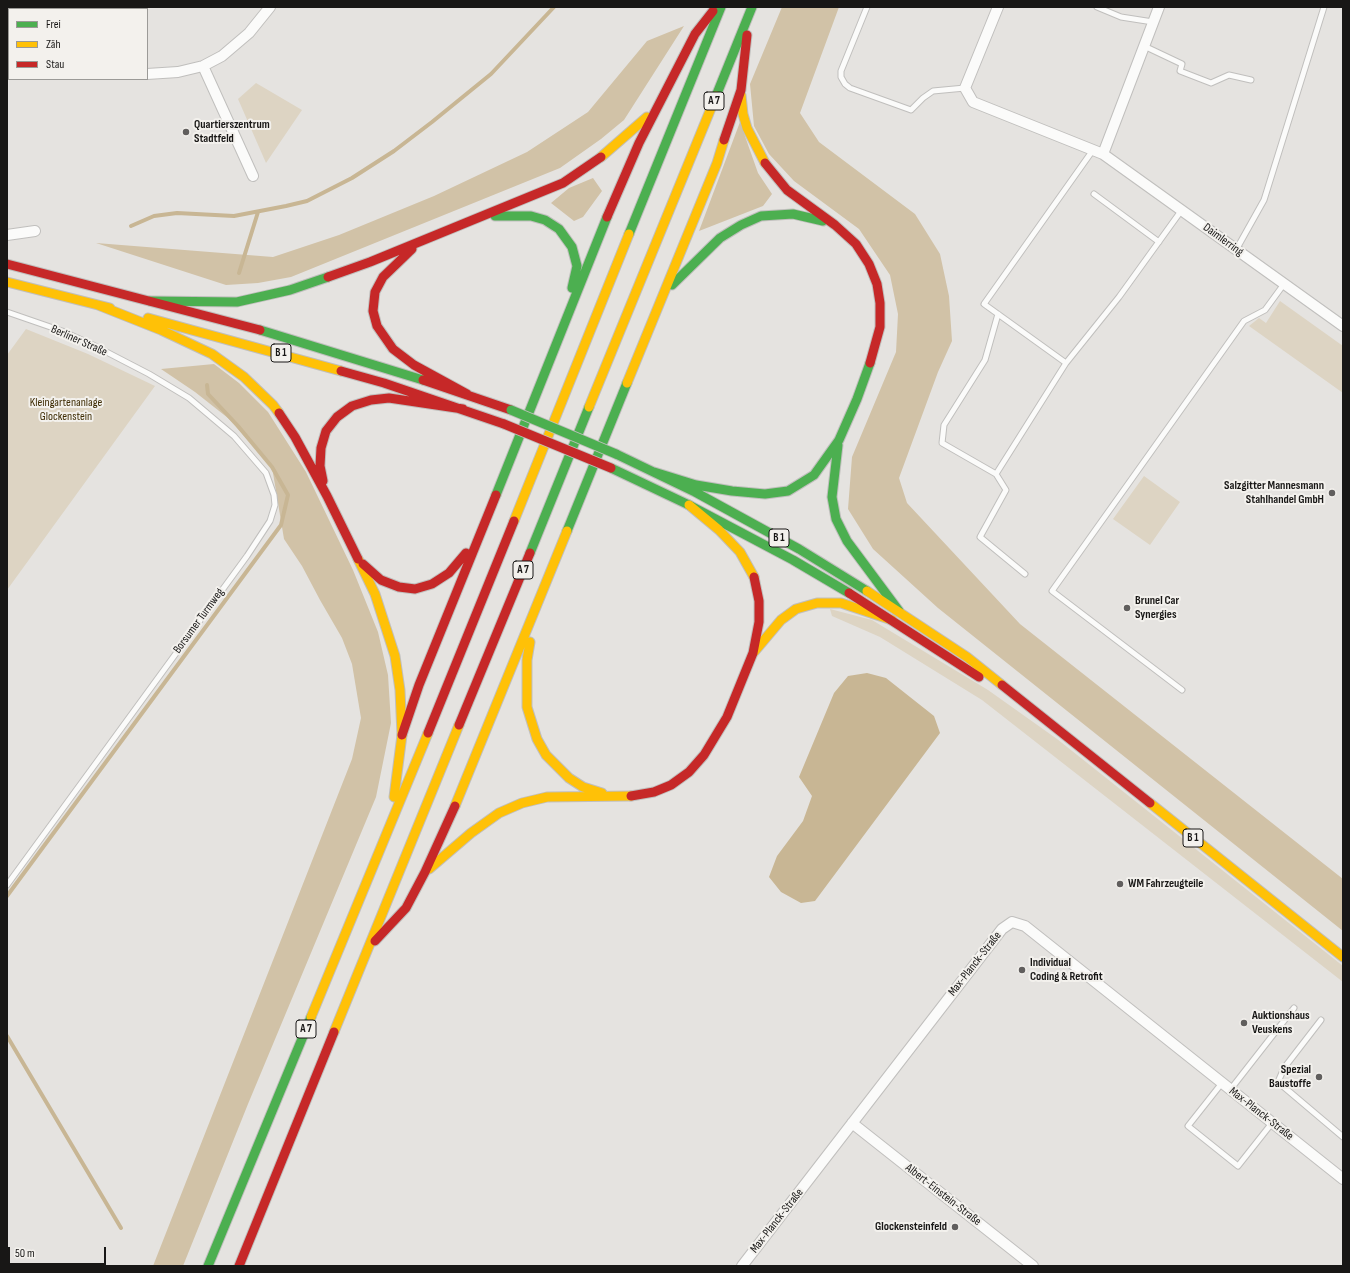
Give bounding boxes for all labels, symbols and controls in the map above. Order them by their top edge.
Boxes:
legend [8,8,148,80]
text: Frei [46,17,61,32]
text: Zäh [46,37,61,52]
text: Stau [46,57,64,72]
road number: A 7 [704,92,724,110]
place label: Quartierszentrum Stadtfeld [194,118,270,146]
marker: Quartierszentrum Stadtfeld [181,127,191,137]
street label: Daimlerring [1200,221,1246,259]
street label: Berliner Straße [49,322,109,360]
road number: B 1 [271,344,291,362]
park label: Kleingartenanlage Glockenstein [30,396,102,424]
place label: Salzgitter Mannesmann Stahlhandel GmbH [1224,479,1324,507]
marker: Salzgitter Mannesmann Stahlhandel GmbH [1327,488,1337,498]
road number: B 1 [769,529,789,547]
road number: A 7 [513,561,533,579]
street label: Borsumer Turmweg [170,586,228,656]
place label: Brunel Car Synergies [1135,594,1179,622]
marker: Brunel Car Synergies [1122,603,1132,613]
road number: B 1 [1183,829,1203,847]
place label: WM Fahrzeugteile [1128,877,1203,891]
marker: WM Fahrzeugteile [1115,879,1125,889]
street label: Max-Planck-Straße [945,929,1005,999]
place label: Individual Coding & Retrofit [1030,956,1103,984]
marker: Individual Coding & Retrofit [1017,965,1027,975]
place label: Auktionshaus Veuskens [1252,1009,1310,1037]
marker: Auktionshaus Veuskens [1239,1018,1249,1028]
road number: A 7 [296,1020,316,1038]
place label: Spezial Baustoffe [1269,1063,1311,1091]
marker: Spezial Baustoffe [1314,1072,1324,1082]
street label: Max-Planck-Straße [1226,1084,1296,1144]
street label: Albert-Einstein-Straße [902,1161,984,1229]
street label: Max-Planck-Straße [747,1186,807,1256]
place label: Glockensteinfeld [875,1220,947,1234]
marker: Glockensteinfeld [950,1222,960,1232]
scale bar [10,1239,108,1265]
text: 50 m [15,1246,35,1261]

